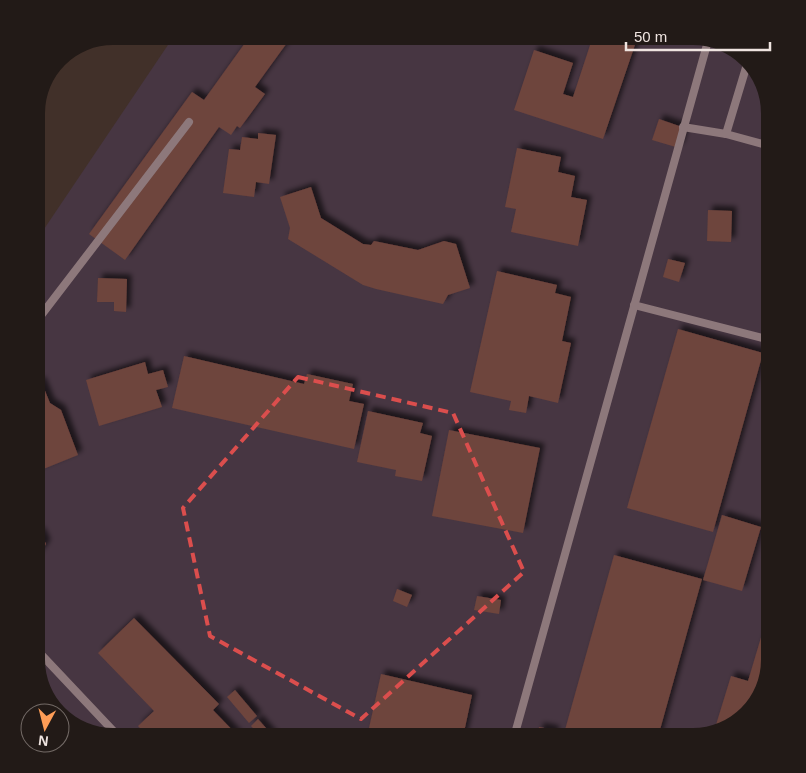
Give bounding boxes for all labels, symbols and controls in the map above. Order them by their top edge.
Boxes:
scale bar [626,20,770,52]
text: 50 m [634,28,667,45]
north arrow [20,703,70,753]
text: N [37,732,49,749]

